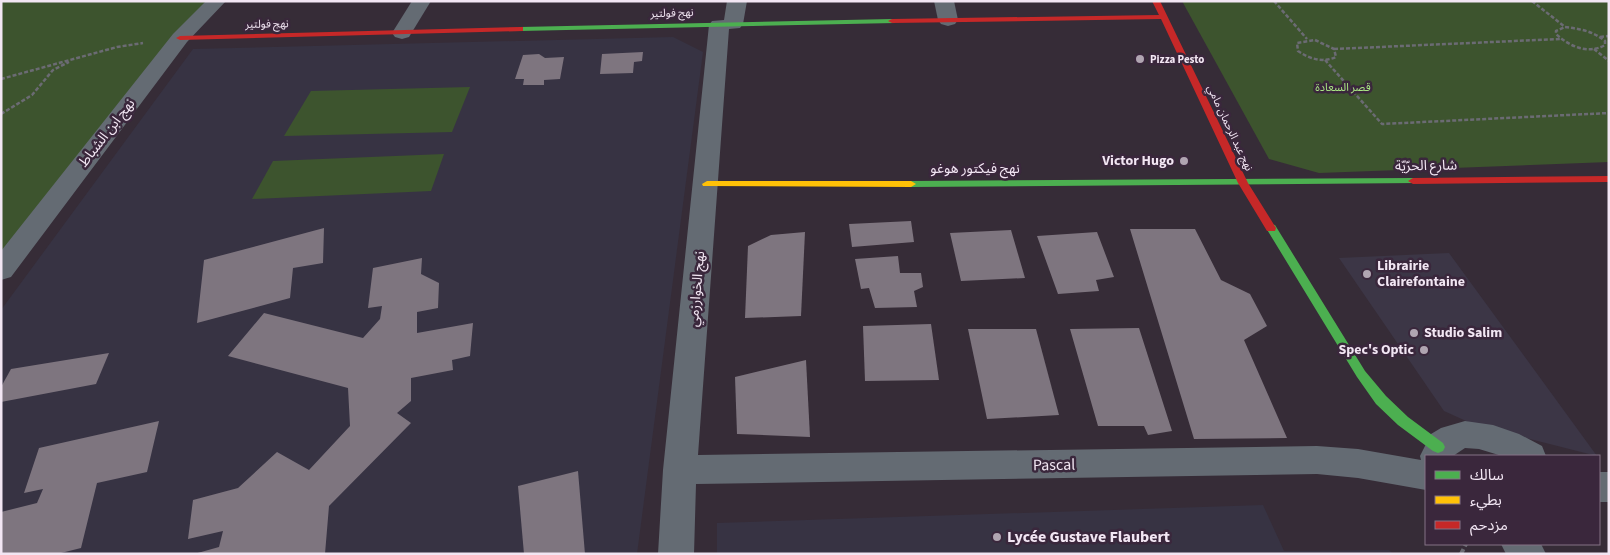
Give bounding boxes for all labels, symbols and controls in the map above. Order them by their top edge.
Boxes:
street label: نهج فولتير [649,5,694,21]
street label: نهج فولتير [244,16,289,32]
place label: Pizza Pesto [1150,52,1204,67]
marker: Pizza Pesto [1134,53,1146,65]
park label: قصر السعادة [1315,80,1371,95]
street label: نهج عبد الرحمان مامي [1202,83,1257,174]
street label: نهج ابن الشباط [74,94,140,171]
place label: Victor Hugo [1101,151,1174,171]
marker: Victor Hugo [1178,155,1190,167]
street label: شارع الحرّيّة [1395,155,1457,177]
street label: نهج فيكتور هوغو [930,159,1020,179]
street label: نهج الخوارزمي [684,250,711,328]
place label: Librairie Clairefontaine [1377,256,1465,292]
marker: Librairie Clairefontaine [1361,268,1373,280]
place label: Studio Salim [1424,323,1502,343]
marker: Studio Salim [1408,327,1420,339]
place label: Spec's Optic [1338,340,1414,360]
marker: Spec's Optic [1418,344,1430,356]
street label: Pascal [1033,454,1075,476]
legend [1425,455,1600,545]
text: سالك [1470,465,1504,486]
text: بطيء [1470,490,1502,511]
text: مزدحم [1470,515,1508,536]
place label: Lycée Gustave Flaubert [1007,526,1170,548]
marker: Lycée Gustave Flaubert [991,531,1003,543]

